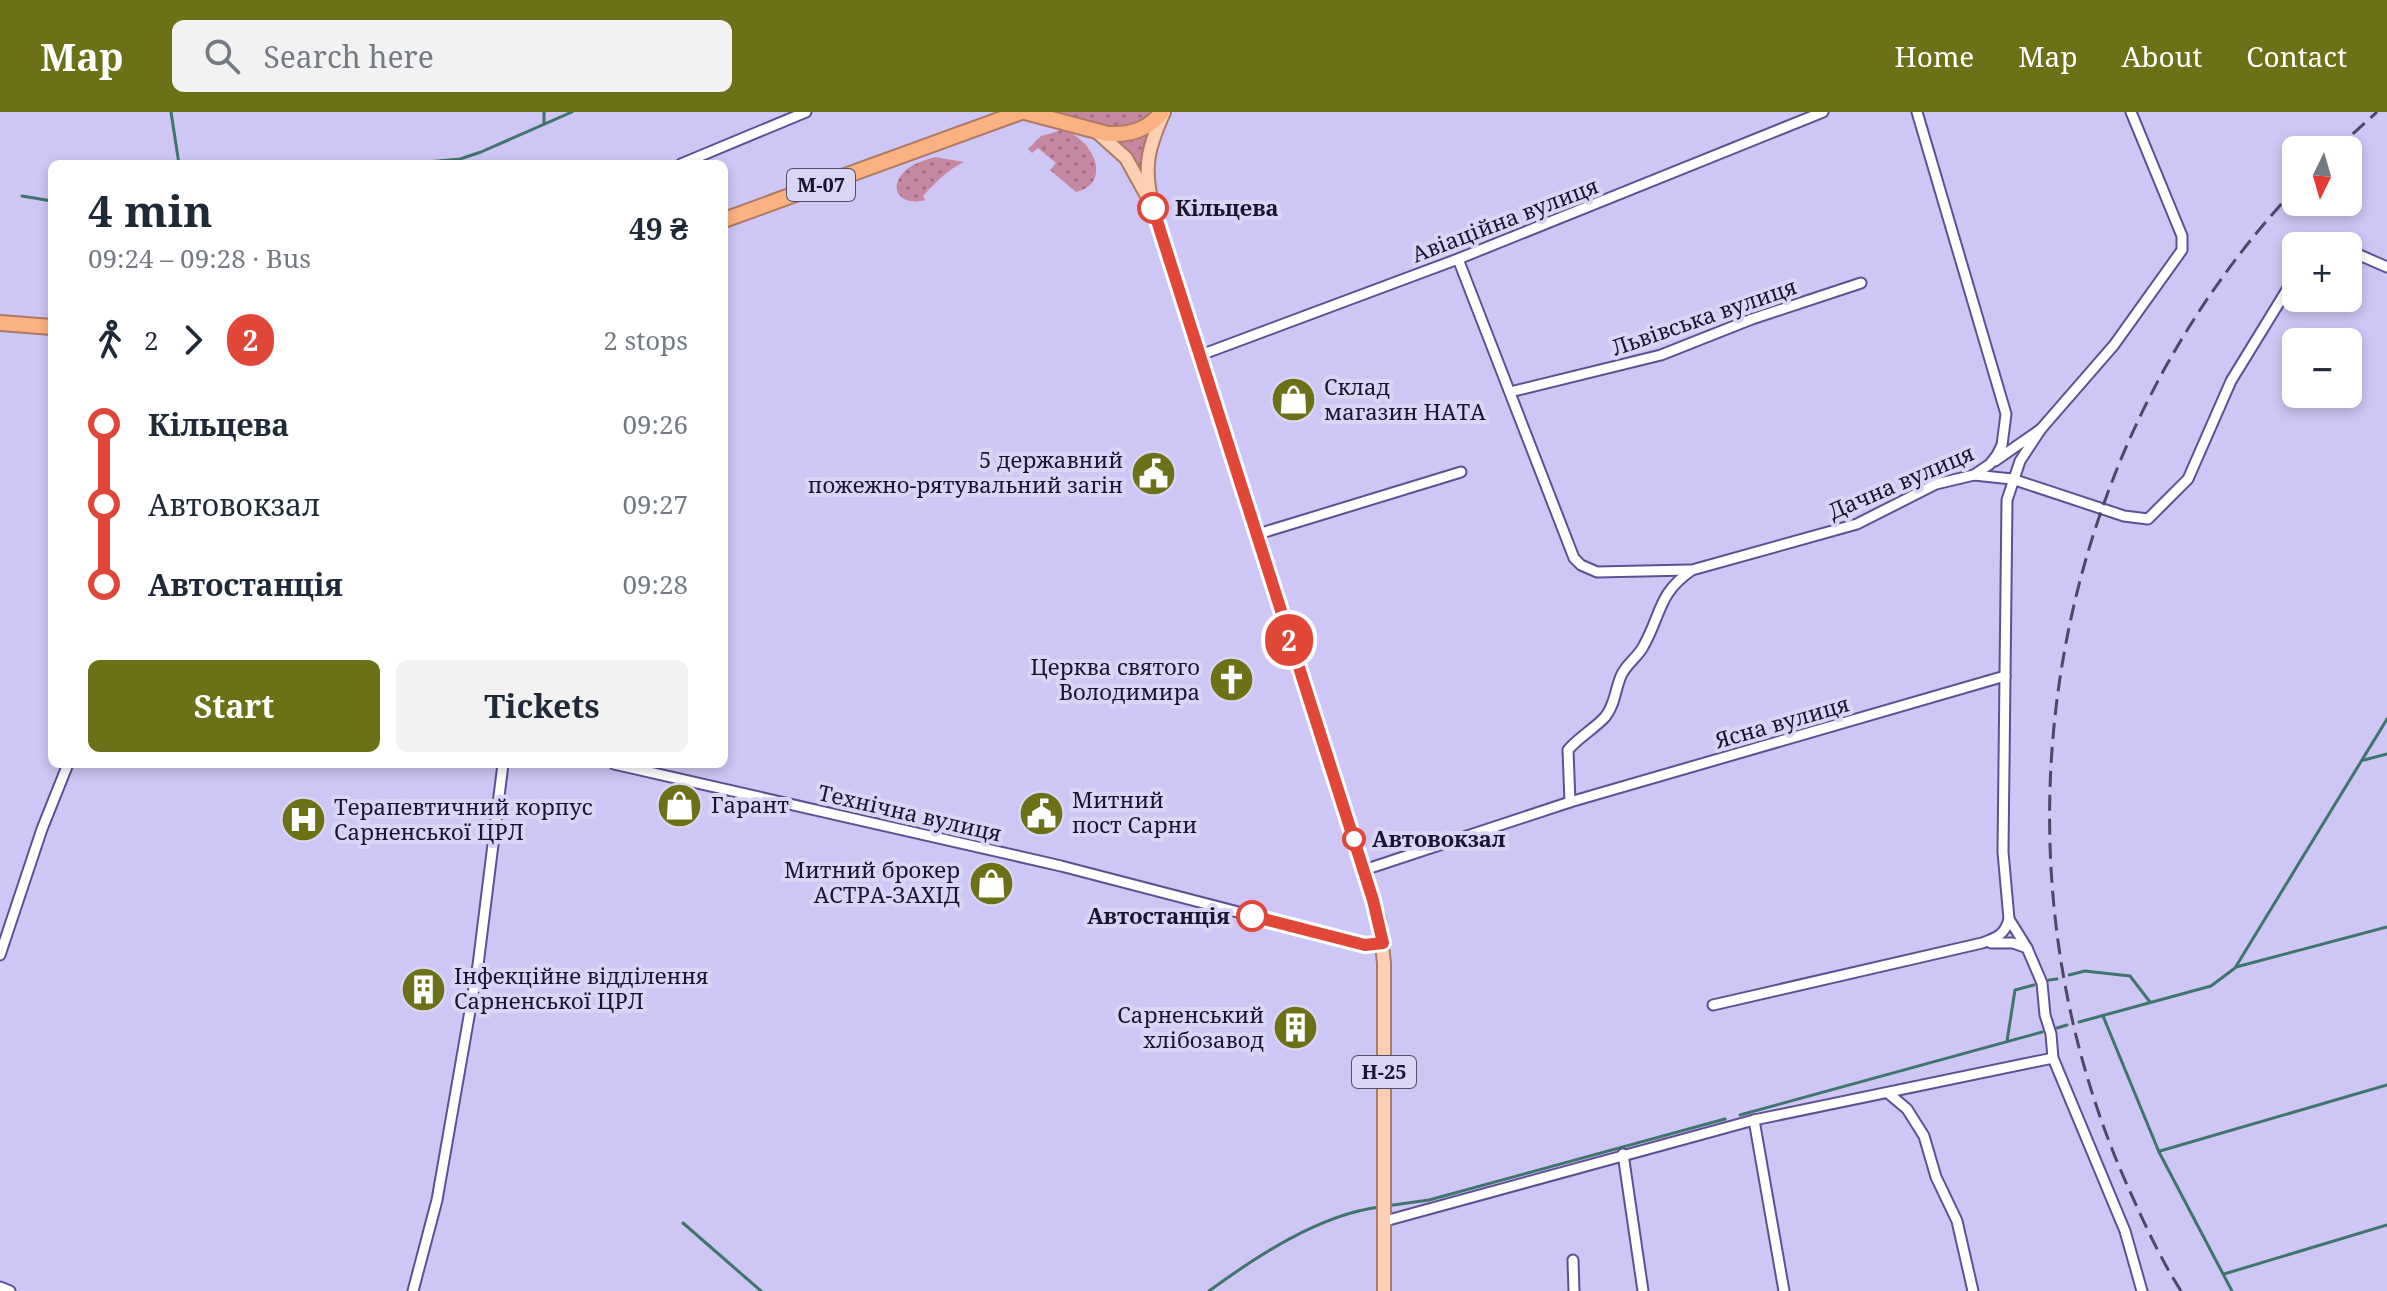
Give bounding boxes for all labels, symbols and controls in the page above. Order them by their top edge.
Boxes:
search box [172,20,732,92]
text: Map [40,30,124,82]
icon: search [200,34,244,78]
text: Search here [264,36,434,77]
text: Home [1895,37,1974,75]
text: Map [2018,37,2078,75]
text: About [2122,37,2202,75]
text: Contact [2246,37,2347,75]
north arrow [2282,136,2362,216]
map controls [2282,136,2362,408]
road number: М-07 [787,169,855,201]
street label: Авіаційна вулиця [1407,170,1602,269]
text: 4 min [88,180,213,240]
place label: Кільцева [1175,192,1279,222]
marker: Кільцева [1138,193,1168,223]
text: 49 ₴ [629,208,688,249]
button: + [2282,232,2362,312]
text: 09:24 – 09:28 · Bus [88,240,311,276]
street label: Львівська вулиця [1607,270,1800,362]
icon: walk [88,318,132,362]
icon: forward [171,318,215,362]
text: 2 [243,321,258,359]
text: 2 [144,322,159,358]
text: 2 stops [603,322,688,358]
button: − [2282,328,2362,408]
place label: Склад магазин НАТА [1324,371,1486,426]
shop icon: Склад магазин НАТА [1269,376,1317,424]
text: Кільцева [148,404,289,445]
text: 09:26 [622,406,688,442]
street label: Дачна вулиця [1823,437,1978,525]
place label: 5 державний пожежно-рятувальний загін [808,444,1123,499]
public building icon: 5 державний пожежно-рятувальний загін [1130,449,1178,497]
text: Автовокзал [148,484,320,525]
text: 09:27 [622,486,688,522]
text: Автостанція [148,564,343,605]
text: 09:28 [622,566,688,602]
line badge: 2 [1263,614,1315,666]
text: 2 [1281,621,1297,659]
place label: Церква святого Володимира [1030,651,1200,706]
church icon: Церква святого Володимира [1207,656,1255,704]
button: Start [88,660,380,752]
button: Tickets [396,660,688,752]
street label: Ясна вулиця [1710,688,1852,755]
street label: Технічна вулиця [815,776,1005,848]
shop icon: Гарант [656,781,704,829]
place label: Митний пост Сарни [1072,784,1197,839]
place label: Гарант [711,789,789,819]
public building icon: Митний пост Сарни [1017,789,1065,837]
place label: Терапевтичний корпус Сарненської ЦРЛ [334,791,593,846]
hospital icon: Терапевтичний корпус Сарненської ЦРЛ [279,796,327,844]
place label: Автовокзал [1372,823,1506,853]
marker: Автовокзал [1343,828,1365,850]
place label: Митний брокер АСТРА-ЗАХІД [784,854,960,909]
shop icon: Митний брокер АСТРА-ЗАХІД [967,859,1015,907]
place label: Автостанція [1087,900,1231,930]
marker: Автостанція [1237,901,1267,931]
place label: Інфекційне відділення Сарненської ЦРЛ [454,960,709,1015]
building icon: Інфекційне відділення Сарненської ЦРЛ [399,965,447,1013]
place label: Сарненський хлібозавод [1117,999,1264,1054]
building icon: Сарненський хлібозавод [1271,1004,1319,1052]
road number: Н-25 [1352,1056,1416,1088]

